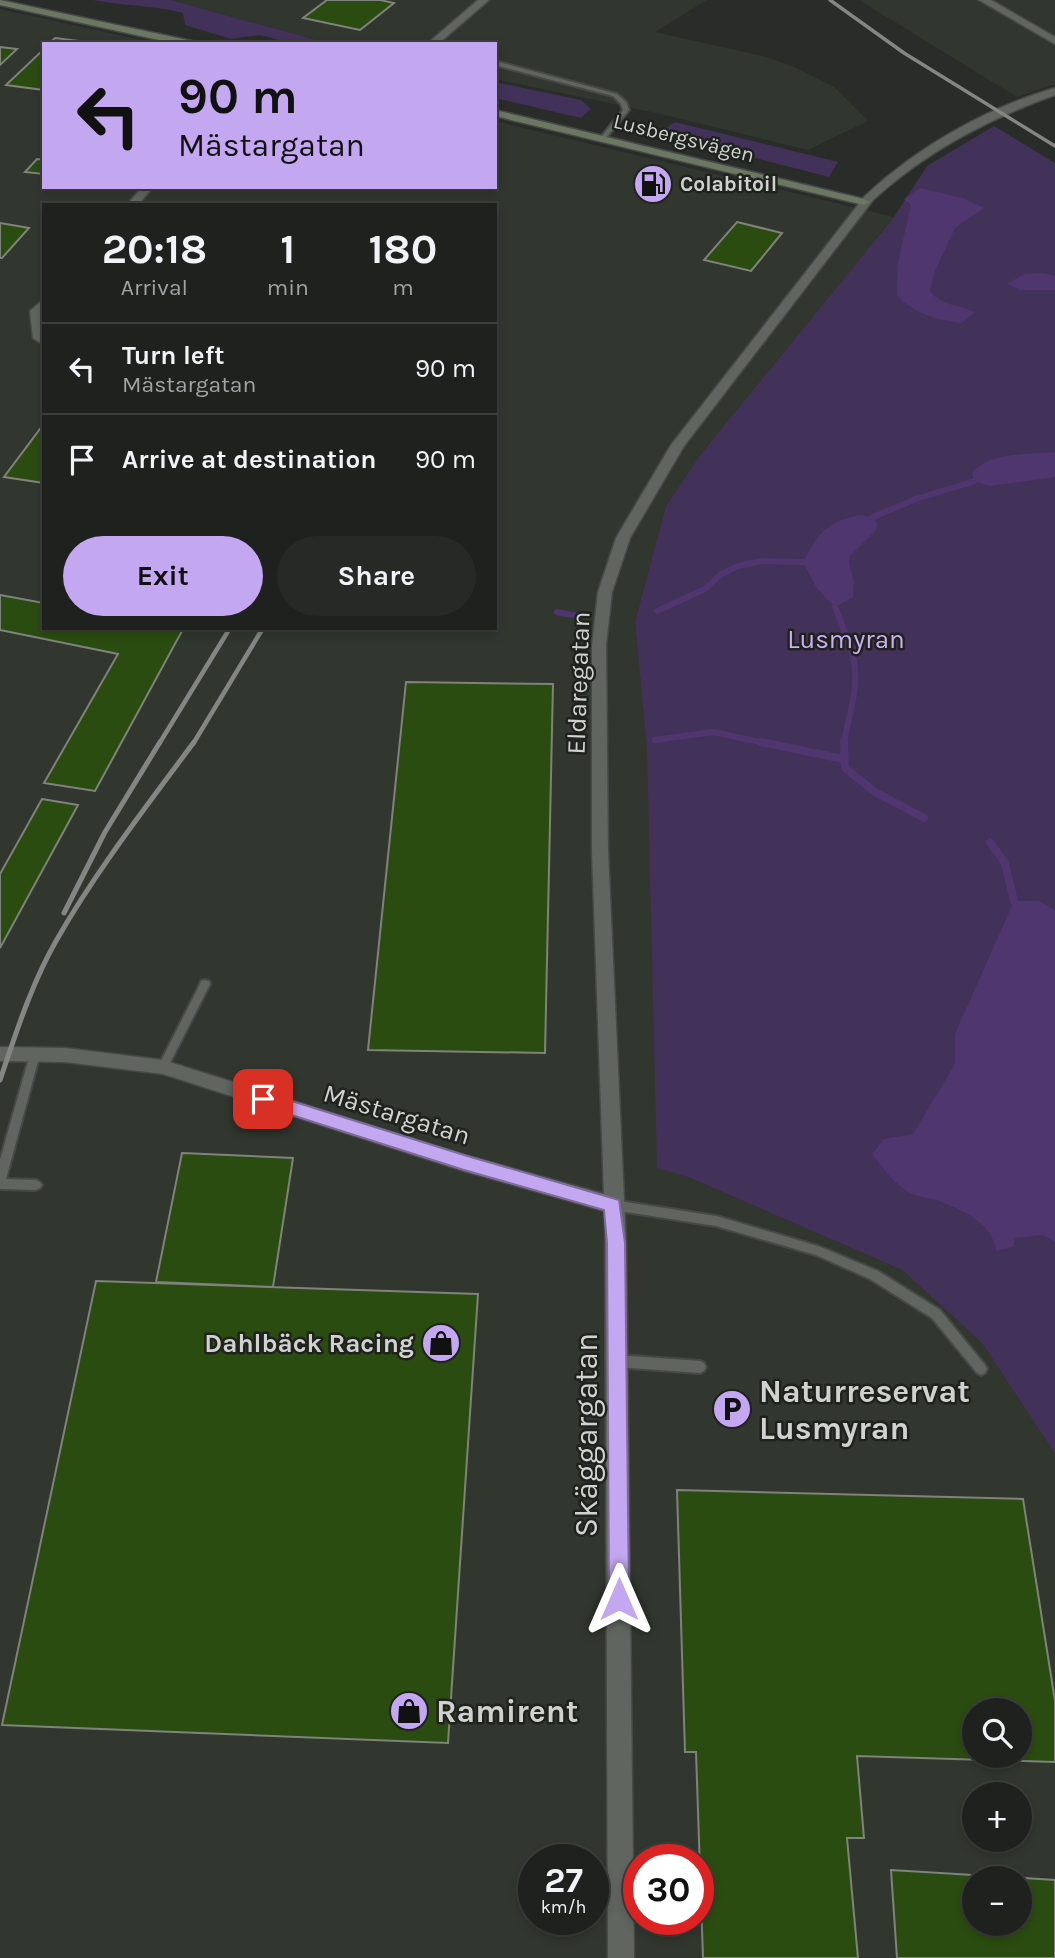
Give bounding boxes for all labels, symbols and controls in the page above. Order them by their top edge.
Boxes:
text: 90 m [178,68,298,125]
icon: left [63,70,154,161]
street label: Lusbergsvägen [611,109,757,167]
text: Mästargatan [178,127,365,164]
fuel station icon: Colabitoil [632,163,674,205]
place label: Colabitoil [680,172,777,196]
text: 20:18 [102,224,207,274]
text: 1 [280,224,295,274]
text: 180 [369,224,437,274]
text: Arrival [121,274,188,301]
text: min [267,274,309,301]
text: m [392,274,414,301]
text: Turn left [122,340,224,371]
icon: left [63,350,101,388]
text: 90 m [415,353,476,384]
text: Mästargatan [122,371,256,398]
icon: arrive [63,441,101,479]
text: Arrive at destination [122,444,376,475]
text: 90 m [415,444,476,475]
button: Exit [63,536,263,616]
button: Share [277,536,476,616]
street label: Eldaregatan [561,611,596,755]
park label: Lusmyran [787,624,905,655]
pin [233,1069,293,1129]
street label: Mästargatan [320,1077,474,1151]
icon: arrive [244,1080,282,1118]
shop icon: Dahlbäck Racing [420,1322,462,1364]
place label: Dahlbäck Racing [204,1328,414,1359]
street label: Skäggargatan [568,1333,605,1537]
place label: Naturreservat Lusmyran [759,1373,970,1447]
parking icon: Naturreservat Lusmyran [711,1388,753,1430]
position arrow [582,1562,656,1636]
shop icon: Ramirent [388,1690,430,1732]
place label: Ramirent [436,1693,578,1730]
map controls [962,1698,1032,1936]
button: search [962,1698,1032,1768]
button: + [962,1782,1032,1852]
speed limit sign: 30 [623,1844,714,1935]
text: 27 [544,1860,583,1901]
button: − [962,1866,1032,1936]
text: km/h [541,1896,586,1918]

